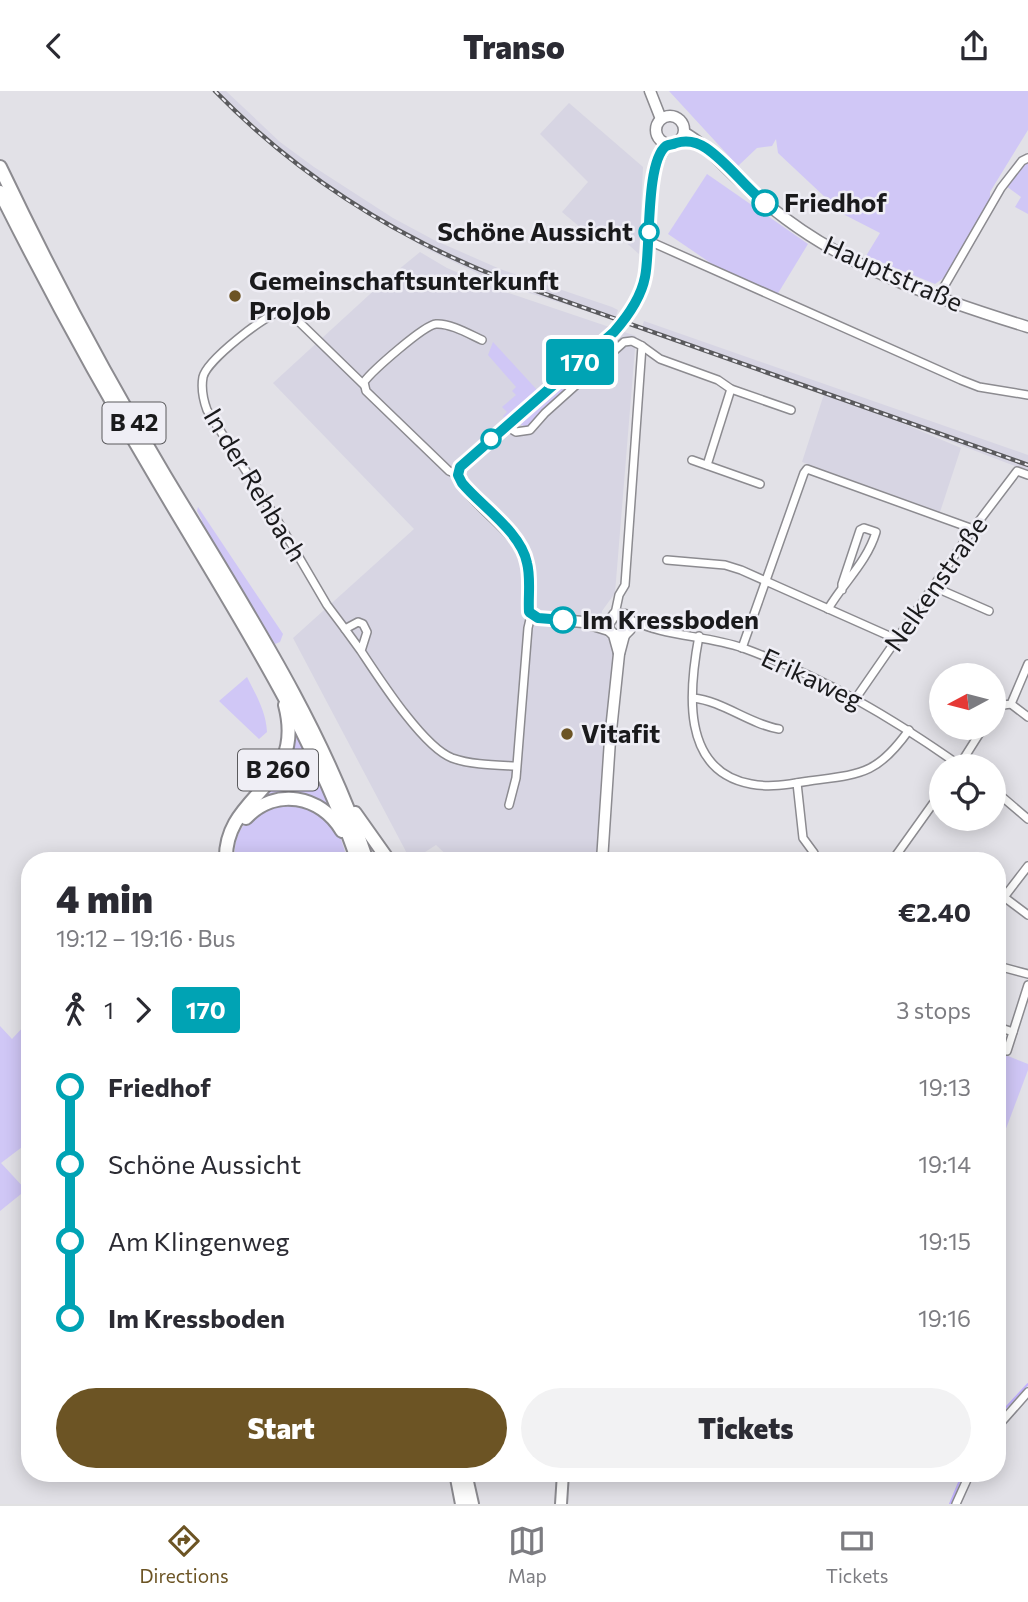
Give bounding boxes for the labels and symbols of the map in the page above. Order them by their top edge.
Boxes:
place label: Friedhof [784,186,887,217]
marker: Friedhof [752,190,778,216]
place label: Schöne Aussicht [437,215,633,246]
marker: Schöne Aussicht [639,222,659,242]
street label: Hauptstraße [819,228,968,317]
place label: Gemeinschaftsunterkunft ProJob [249,264,559,325]
marker: Gemeinschaftsunterkunft ProJob [227,288,243,304]
line badge: 170 [540,339,620,385]
street label: In der Rehbach [198,402,314,566]
road number: B 42 [102,403,166,443]
unlabelled marker [481,429,501,449]
street label: Nelkenstraße [877,510,993,657]
place label: Im Kressboden [582,603,759,634]
marker: Im Kressboden [550,607,576,633]
street label: Erikaweg [757,641,868,715]
north arrow [929,663,1006,740]
place label: Vitafit [581,717,660,748]
marker: Vitafit [559,726,575,742]
road number: B 260 [238,749,318,791]

